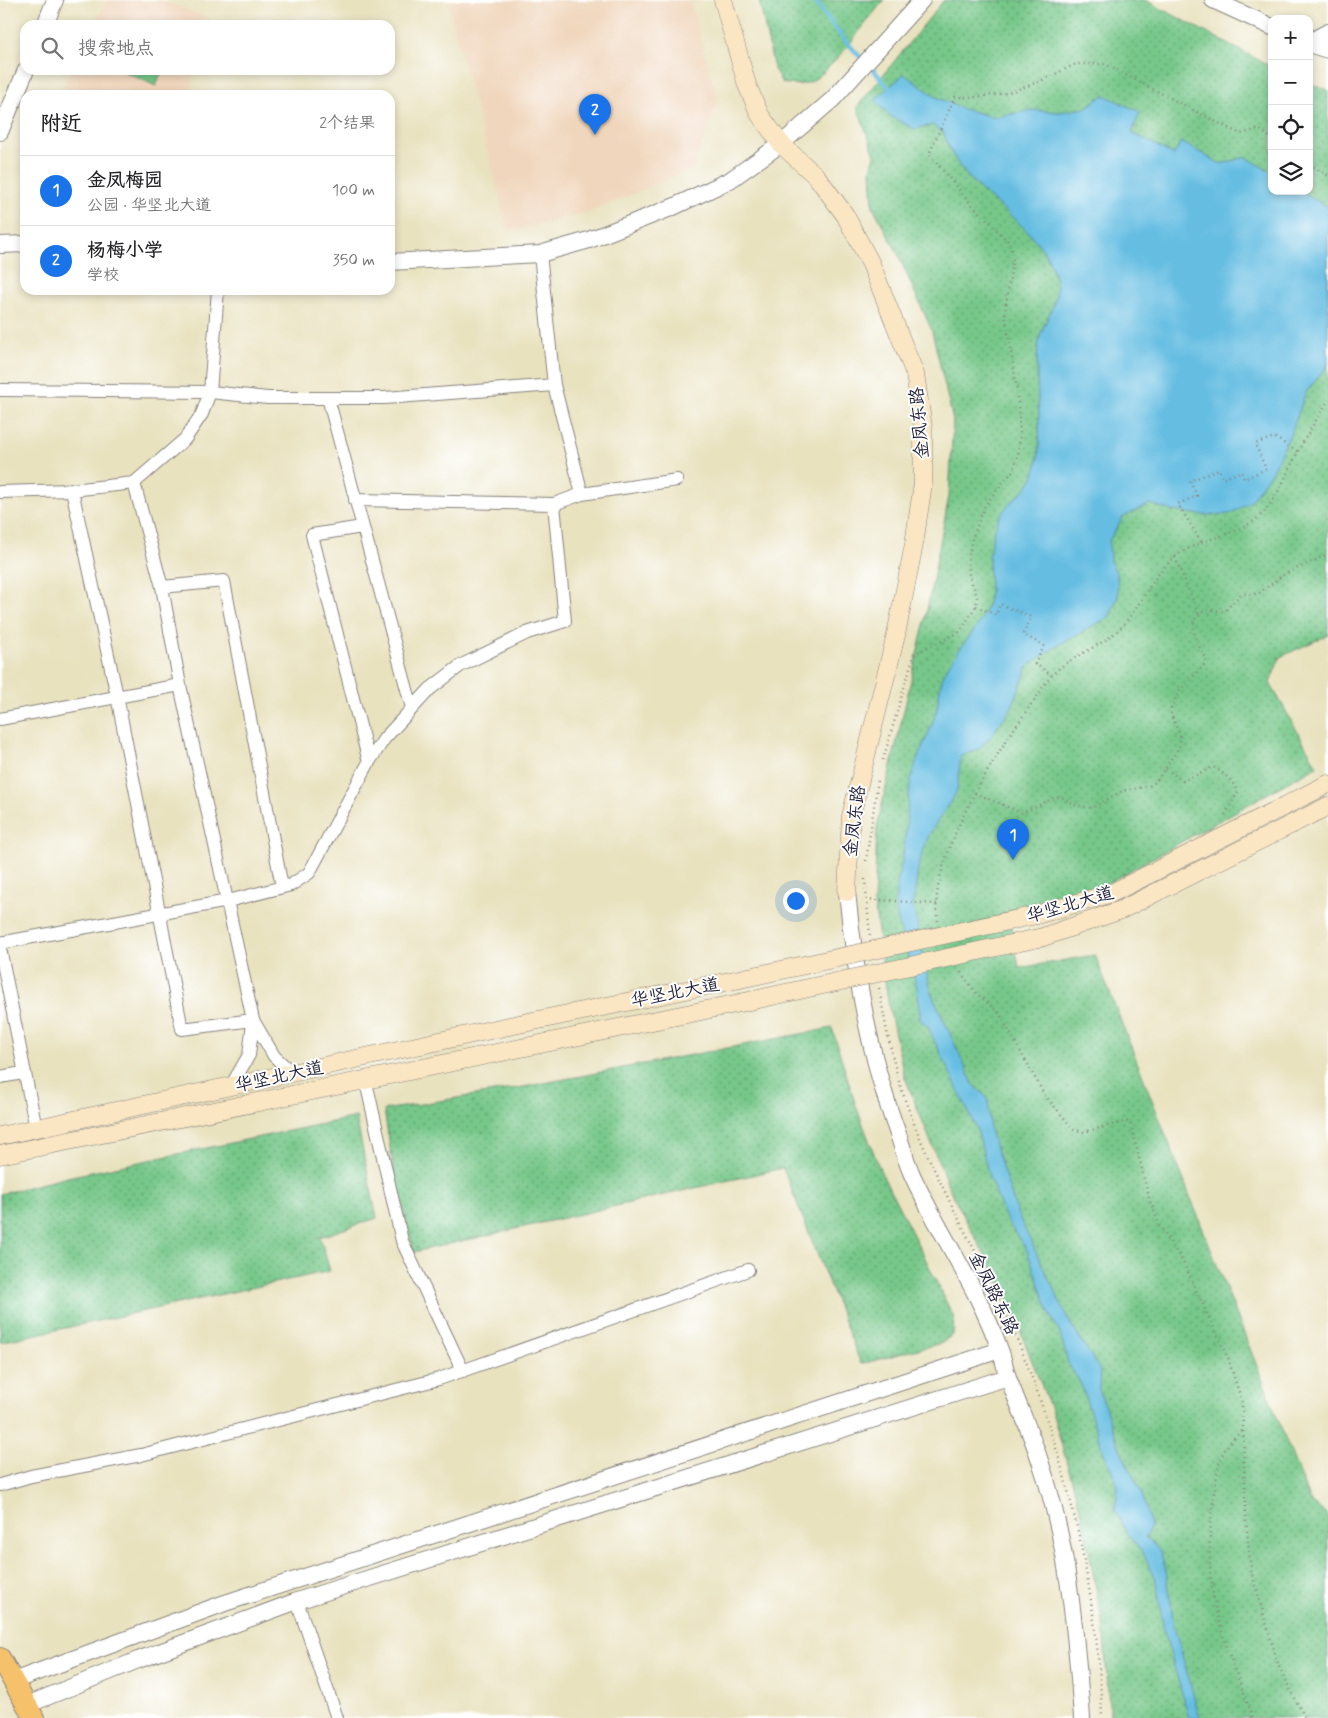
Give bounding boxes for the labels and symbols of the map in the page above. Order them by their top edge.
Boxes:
pin: 2 [579,94,611,135]
street label: 金凤东路 [905,386,935,460]
street label: 金凤东路 [839,784,871,858]
pin: 1 [997,819,1029,860]
street label: 华坚北大道 [1024,881,1117,929]
your location [783,888,809,914]
street label: 华坚北大道 [629,973,722,1013]
street label: 华坚北大道 [233,1056,326,1098]
street label: 金凤路东路 [963,1248,1024,1339]

